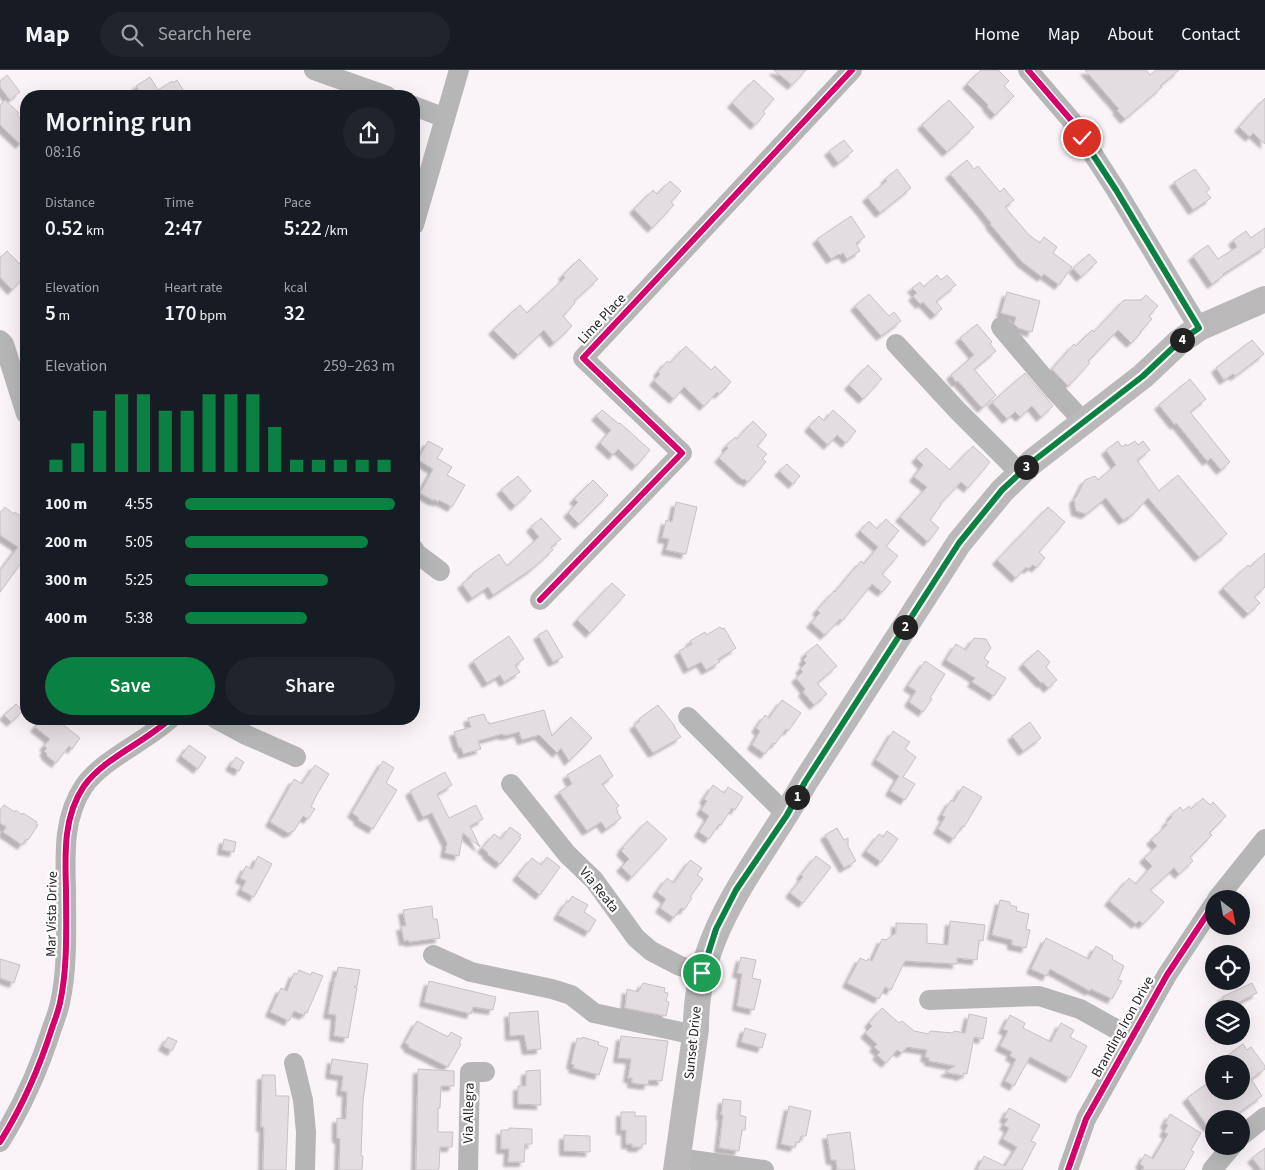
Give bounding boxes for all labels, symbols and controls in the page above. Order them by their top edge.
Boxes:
search box [100,12,450,57]
text: Map [25,17,70,52]
icon: search [118,21,146,49]
text: Search here [158,21,251,48]
text: Home [974,22,1020,47]
text: Map [1048,22,1080,47]
text: About [1108,22,1153,47]
text: Contact [1181,22,1240,47]
text: Morning run [45,102,192,142]
button: share [343,107,395,159]
pin [1061,117,1103,159]
icon: check [1068,124,1096,152]
text: 08:16 [45,141,81,163]
text: Distance [45,193,95,213]
text: Time [164,193,194,213]
text: Pace [284,193,311,213]
text: 0.52 [45,213,83,243]
text: 2:47 [164,213,202,243]
text: 5:22 [284,213,322,243]
text: km [83,221,104,241]
text: /km [322,221,348,241]
text: Elevation [45,278,100,298]
text: Heart rate [164,278,223,298]
text: kcal [284,278,307,298]
street label: Lime Place [573,289,631,349]
text: 5 [45,298,56,328]
text: 170 [164,298,197,328]
text: 32 [284,298,305,328]
text: m [56,306,70,326]
text: bpm [197,306,227,326]
pin: 4 [1170,328,1194,352]
text: 4 [1179,330,1186,350]
text: Elevation [45,355,107,377]
text: 259–263 m [323,355,395,377]
pin: 3 [1014,454,1038,480]
text: 3 [1023,457,1030,477]
text: 100 m [45,493,87,515]
text: 4:55 [125,493,153,515]
text: 200 m [45,531,87,553]
text: 5:05 [125,531,153,553]
text: 300 m [45,569,87,591]
text: 5:25 [125,569,153,591]
text: 400 m [45,607,87,629]
text: 5:38 [125,607,153,629]
pin: 2 [892,614,918,640]
text: 2 [902,617,909,637]
button: Save [45,657,215,715]
button: Share [225,657,395,715]
pin: 1 [784,784,810,810]
text: 1 [794,787,801,807]
street label: Via Reata [574,863,624,917]
street label: Mar Vista Drive [41,871,63,957]
north arrow [1205,890,1250,935]
map controls [1205,890,1250,1155]
button: locate [1205,945,1250,990]
pin [681,952,723,994]
icon: arrive [688,959,716,987]
street label: Branding Iron Drive [1087,973,1159,1081]
button: layers [1205,1000,1250,1045]
street label: Sunset Drive [679,1005,707,1080]
button: + [1205,1055,1250,1100]
street label: Via Allegra [458,1082,480,1144]
button: − [1205,1110,1250,1155]

